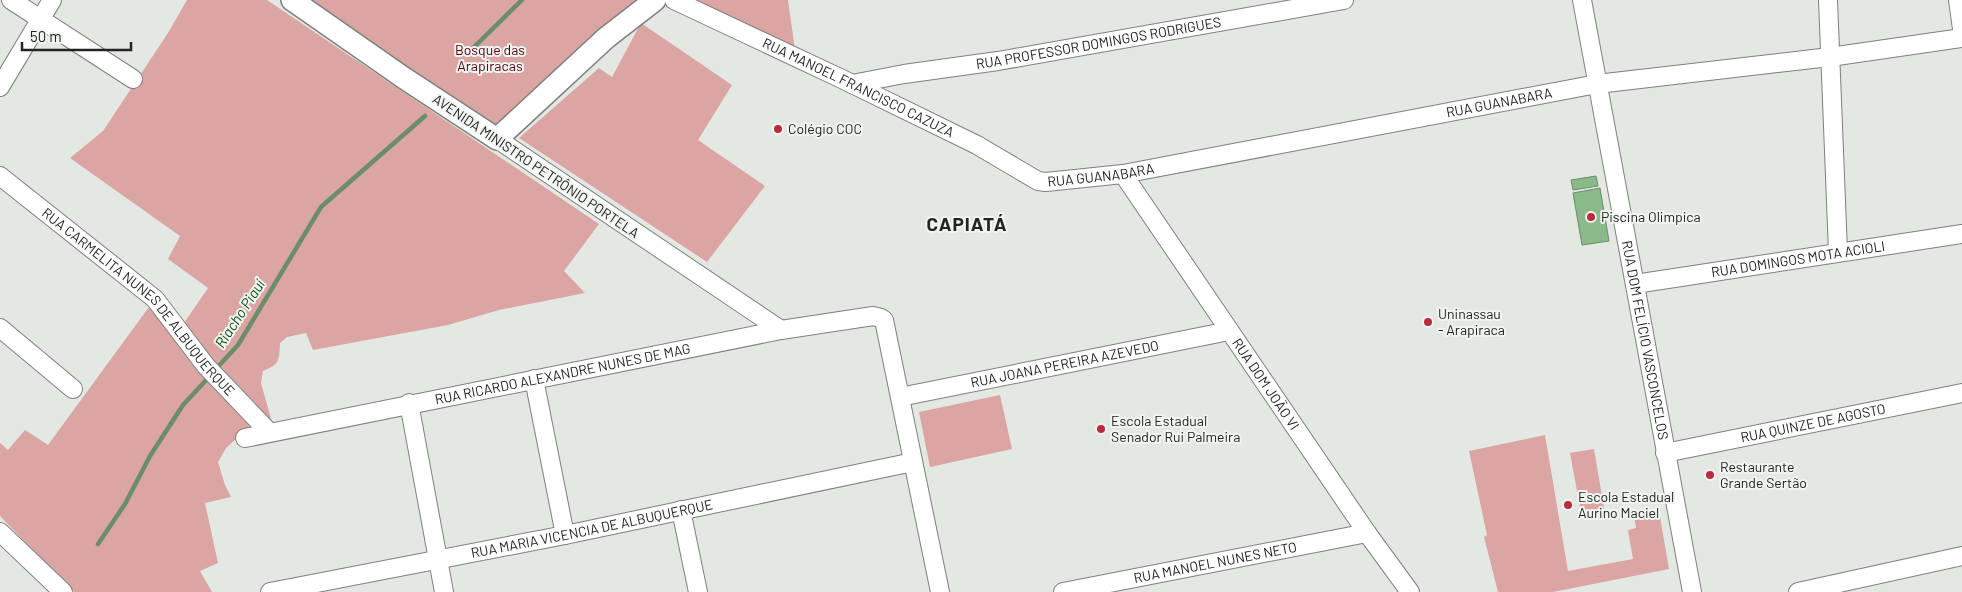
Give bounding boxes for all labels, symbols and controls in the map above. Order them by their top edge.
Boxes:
street label: RUA PROFESSOR DOMINGOS RODRIGUES [975,13,1222,72]
scale bar [22,20,131,52]
text: 50 m [30,27,62,45]
street label: RUA MANOEL FRANCISCO CAZUZA [760,34,957,141]
park label: Bosque das Arapiracas [455,41,525,74]
street label: RUA GUANABARA [1445,84,1554,120]
street label: AVENIDA MINISTRO PETRÔNIO PORTELA [430,90,643,242]
place label: Colégio COC [788,120,862,137]
marker: Colégio COC [772,123,784,135]
street label: RUA GUANABARA [1047,159,1156,190]
street label: RUA CARMELITA NUNES DE ALBUQUERQUE [39,204,239,399]
place label: Piscina Olimpica [1601,208,1701,225]
marker: Piscina Olimpica [1585,211,1597,223]
district label: CAPIATÁ [926,212,1008,235]
street label: RUA DOMINGOS MOTA ACIOLI [1710,237,1886,280]
street label: RUA DOM FELÍCIO VASCONCELOS [1619,239,1673,441]
water label: Riacho Piauí [210,275,268,351]
place label: Uninassau - Arapiraca [1438,305,1505,338]
marker: Uninassau - Arapiraca [1422,316,1434,328]
street label: RUA DOM JOÃO VI [1229,335,1303,433]
street label: RUA JOANA PEREIRA AZEVEDO [969,336,1160,391]
street label: RUA RICARDO ALEXANDRE NUNES DE MAG [433,339,692,408]
street label: RUA QUINZE DE AGOSTO [1739,400,1887,446]
place label: Escola Estadual Senador Rui Palmeira [1111,412,1240,445]
marker: Escola Estadual Senador Rui Palmeira [1095,423,1107,435]
place label: Restaurante Grande Sertão [1720,458,1807,491]
marker: Restaurante Grande Sertão [1704,469,1716,481]
place label: Escola Estadual Aurino Maciel [1578,488,1674,521]
street label: RUA MARIA VICENCIA DE ALBUQUERQUE [469,495,714,561]
marker: Escola Estadual Aurino Maciel [1562,499,1574,511]
street label: RUA MANOEL NUNES NETO [1132,538,1298,586]

